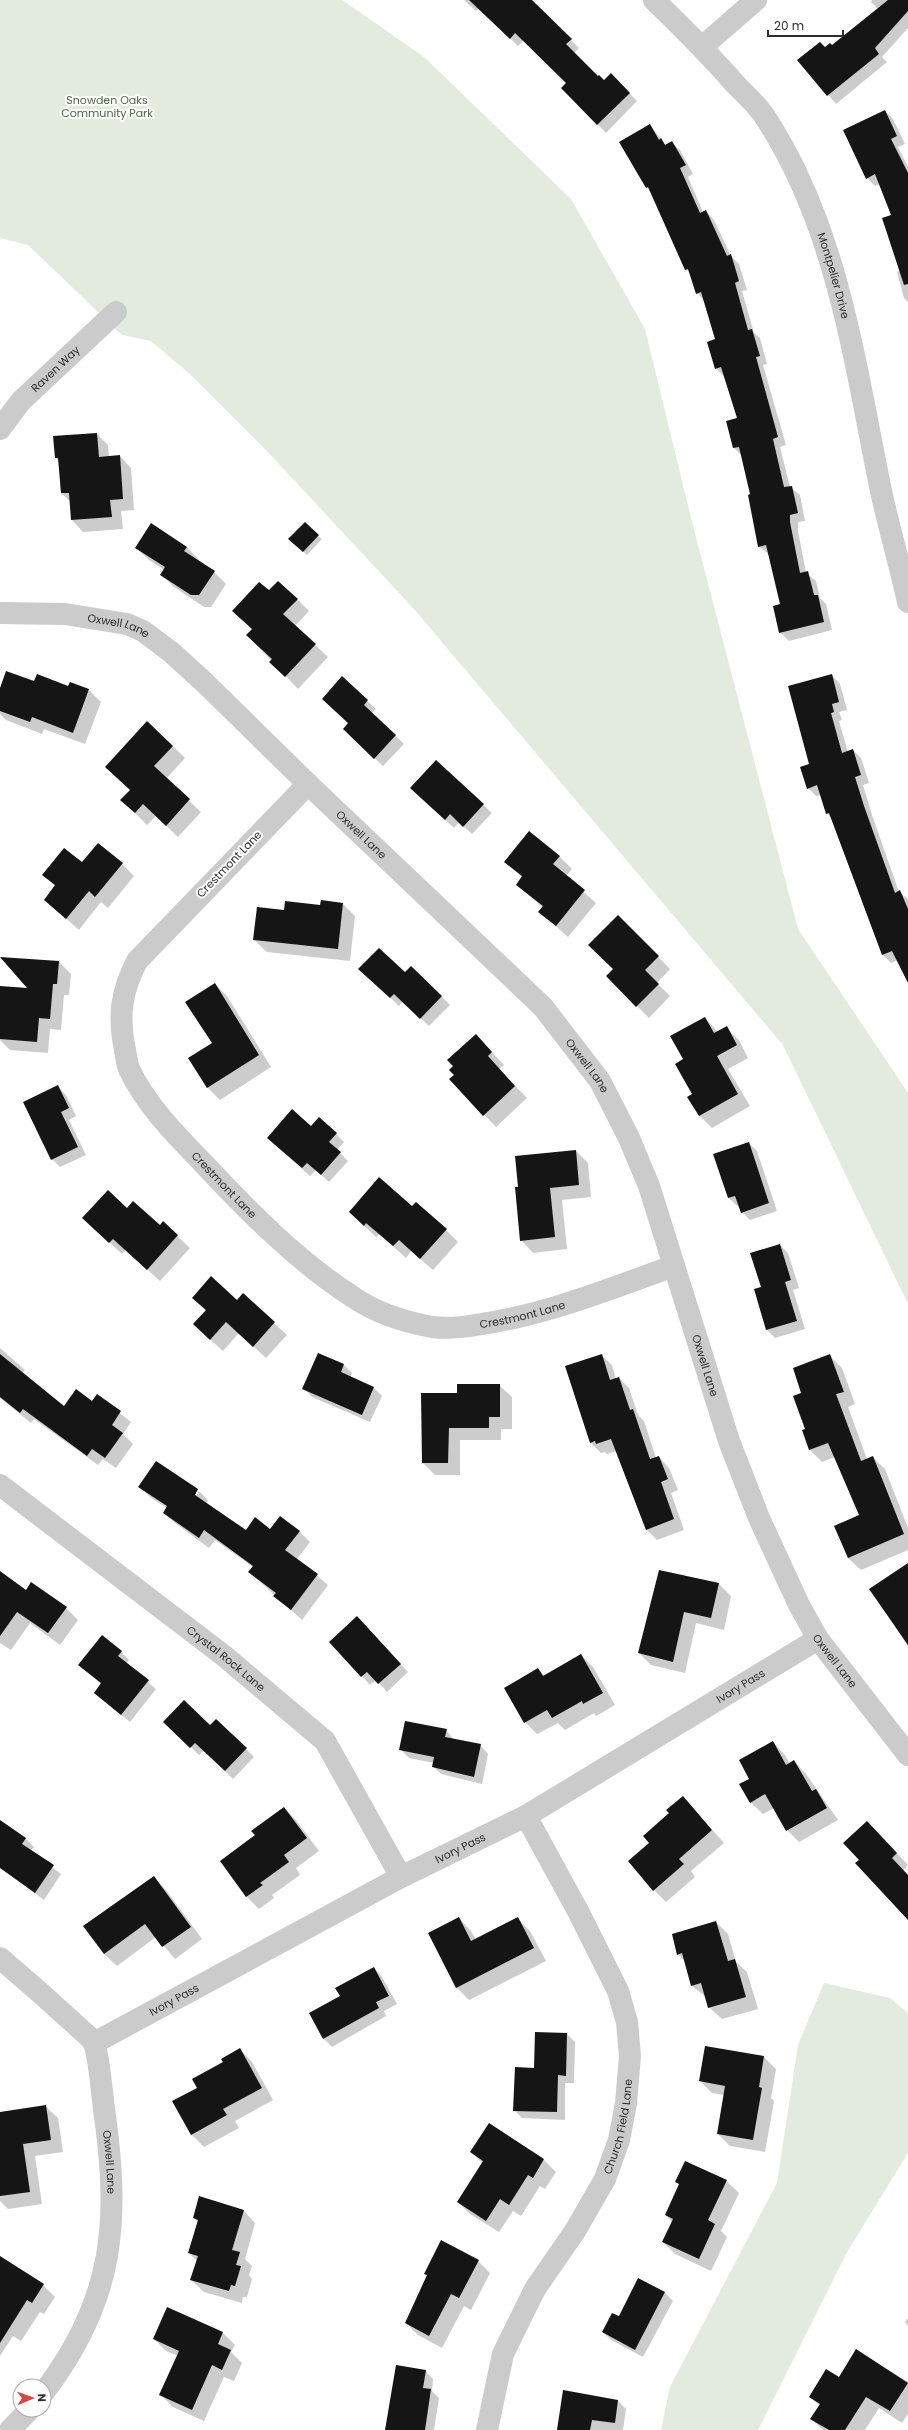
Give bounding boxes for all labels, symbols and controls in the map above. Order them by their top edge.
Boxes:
scale bar [768,12,843,38]
text: 20 m [774,17,804,34]
park label: Snowden Oaks Community Park [61,92,153,121]
street label: Montpelier Drive [813,231,853,320]
street label: Raven Way [27,341,84,396]
street label: Oxwell Lane [86,610,153,642]
street label: Oxwell Lane [332,807,390,863]
street label: Crestmont Lane [193,827,265,901]
street label: Oxwell Lane [562,1035,613,1096]
street label: Crestmont Lane [188,1148,260,1222]
street label: Crestmont Lane [478,1297,567,1332]
street label: Oxwell Lane [688,1332,723,1399]
street label: Crystal Rock Lane [183,1622,269,1695]
street label: Oxwell Lane [809,1631,861,1691]
street label: Ivory Pass [713,1665,768,1707]
street label: Ivory Pass [432,1829,489,1867]
street label: Ivory Pass [146,1980,202,2020]
street label: Church Field Lane [599,2078,636,2176]
street label: Oxwell Lane [99,2129,120,2194]
north arrow [12,2378,52,2418]
text: N [34,2393,50,2402]

